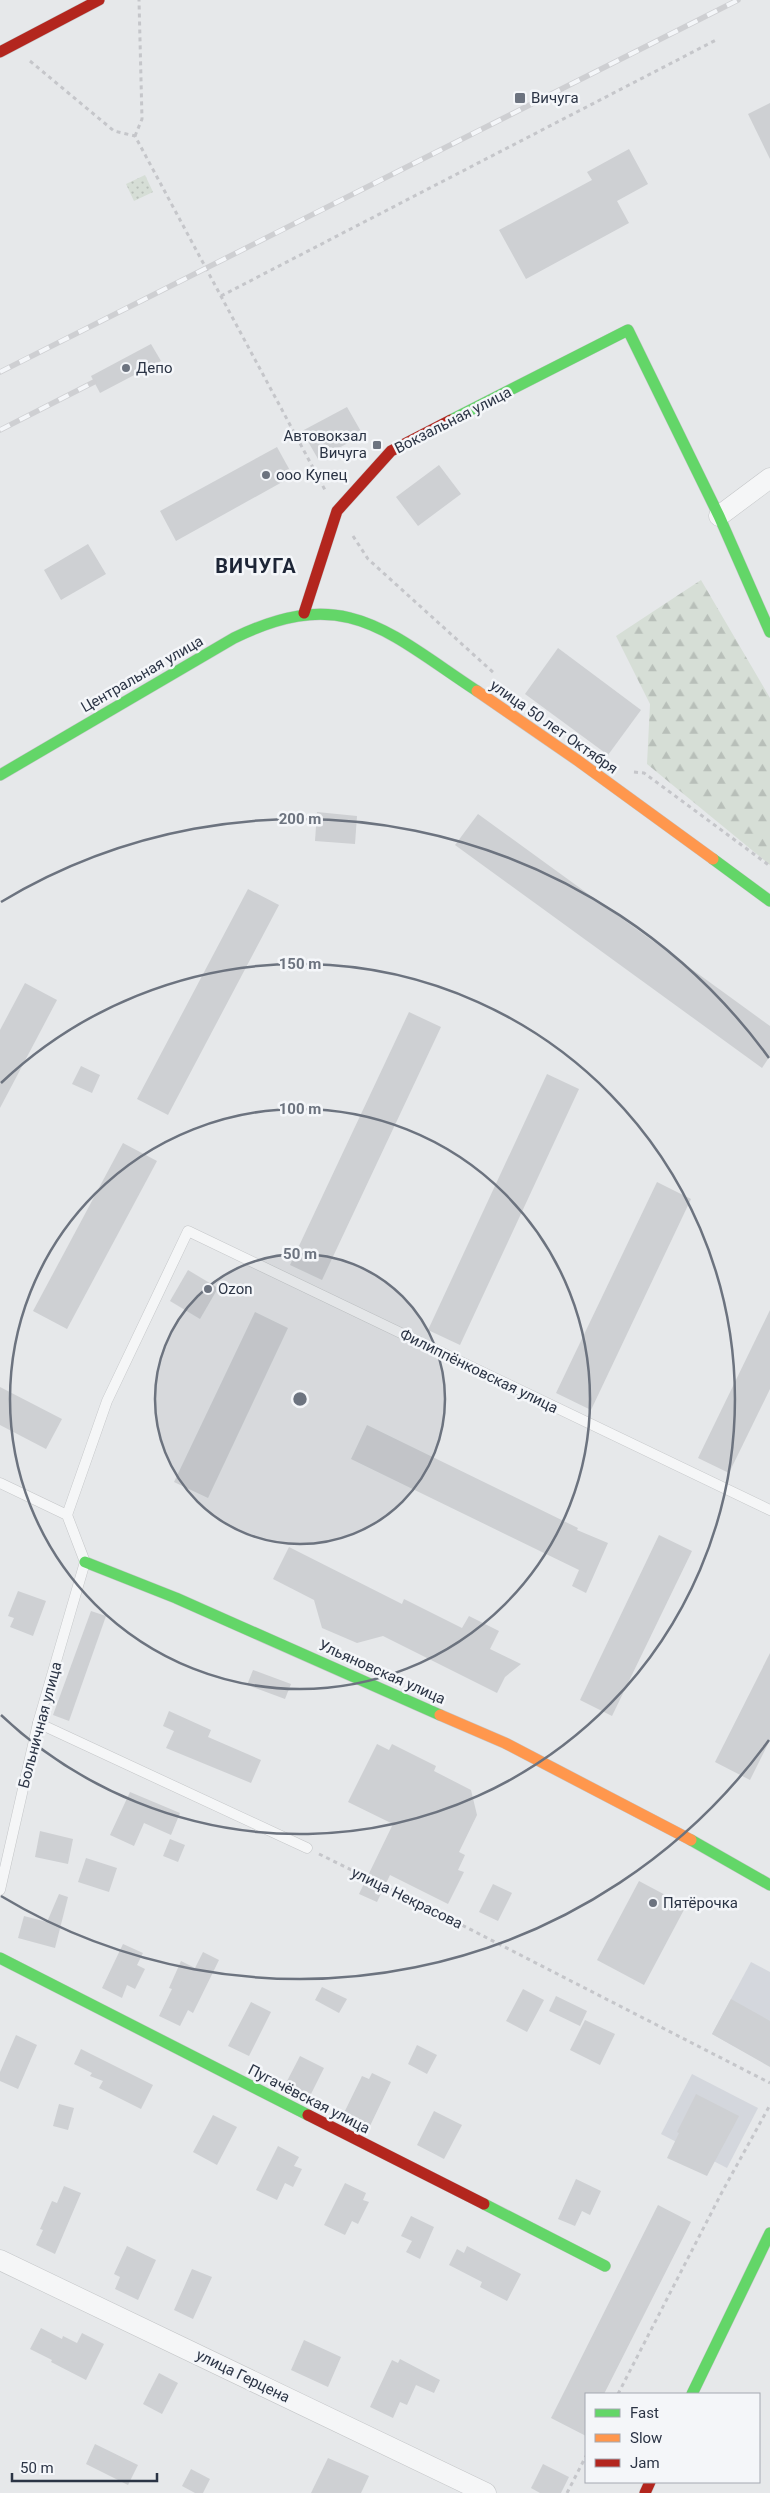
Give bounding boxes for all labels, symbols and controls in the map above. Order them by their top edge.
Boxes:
place label: Вичуга [531,89,579,107]
marker: Вичуга [513,91,527,105]
place label: Депо [136,359,172,377]
marker: Депо [120,362,132,374]
street label: Вокзальная улица [392,383,514,457]
place label: Автовокзал Вичуга [284,427,367,462]
marker: Автовокзал Вичуга [371,439,383,451]
place label: ооо Купец [276,466,347,484]
marker: ооо Купец [260,469,272,481]
district label: ВИЧУГА [215,554,297,578]
street label: Центральная улица [78,632,206,716]
street label: улица 50 лет Октября [487,676,621,778]
text: 200 m [279,810,321,828]
text: 150 m [279,955,321,973]
text: 100 m [279,1100,321,1118]
text: 50 m [283,1245,317,1263]
place label: Ozon [218,1280,252,1298]
marker: Ozon [202,1283,214,1295]
street label: Филиппёнковская улица [397,1325,561,1417]
centre of rings [291,1390,309,1408]
street label: Ульяновская улица [316,1636,448,1708]
street label: Больничная улица [14,1660,66,1790]
street label: улица Некрасова [349,1863,465,1933]
place label: Пятёрочка [663,1894,738,1912]
marker: Пятёрочка [647,1897,659,1909]
street label: Пугачёвская улица [245,2061,373,2137]
street label: улица Герцена [193,2346,293,2406]
legend [585,2393,760,2483]
text: Fast [630,2404,659,2422]
text: Slow [630,2429,662,2447]
scale bar [12,2450,158,2482]
text: Jam [630,2454,660,2472]
text: 50 m [20,2459,54,2477]

